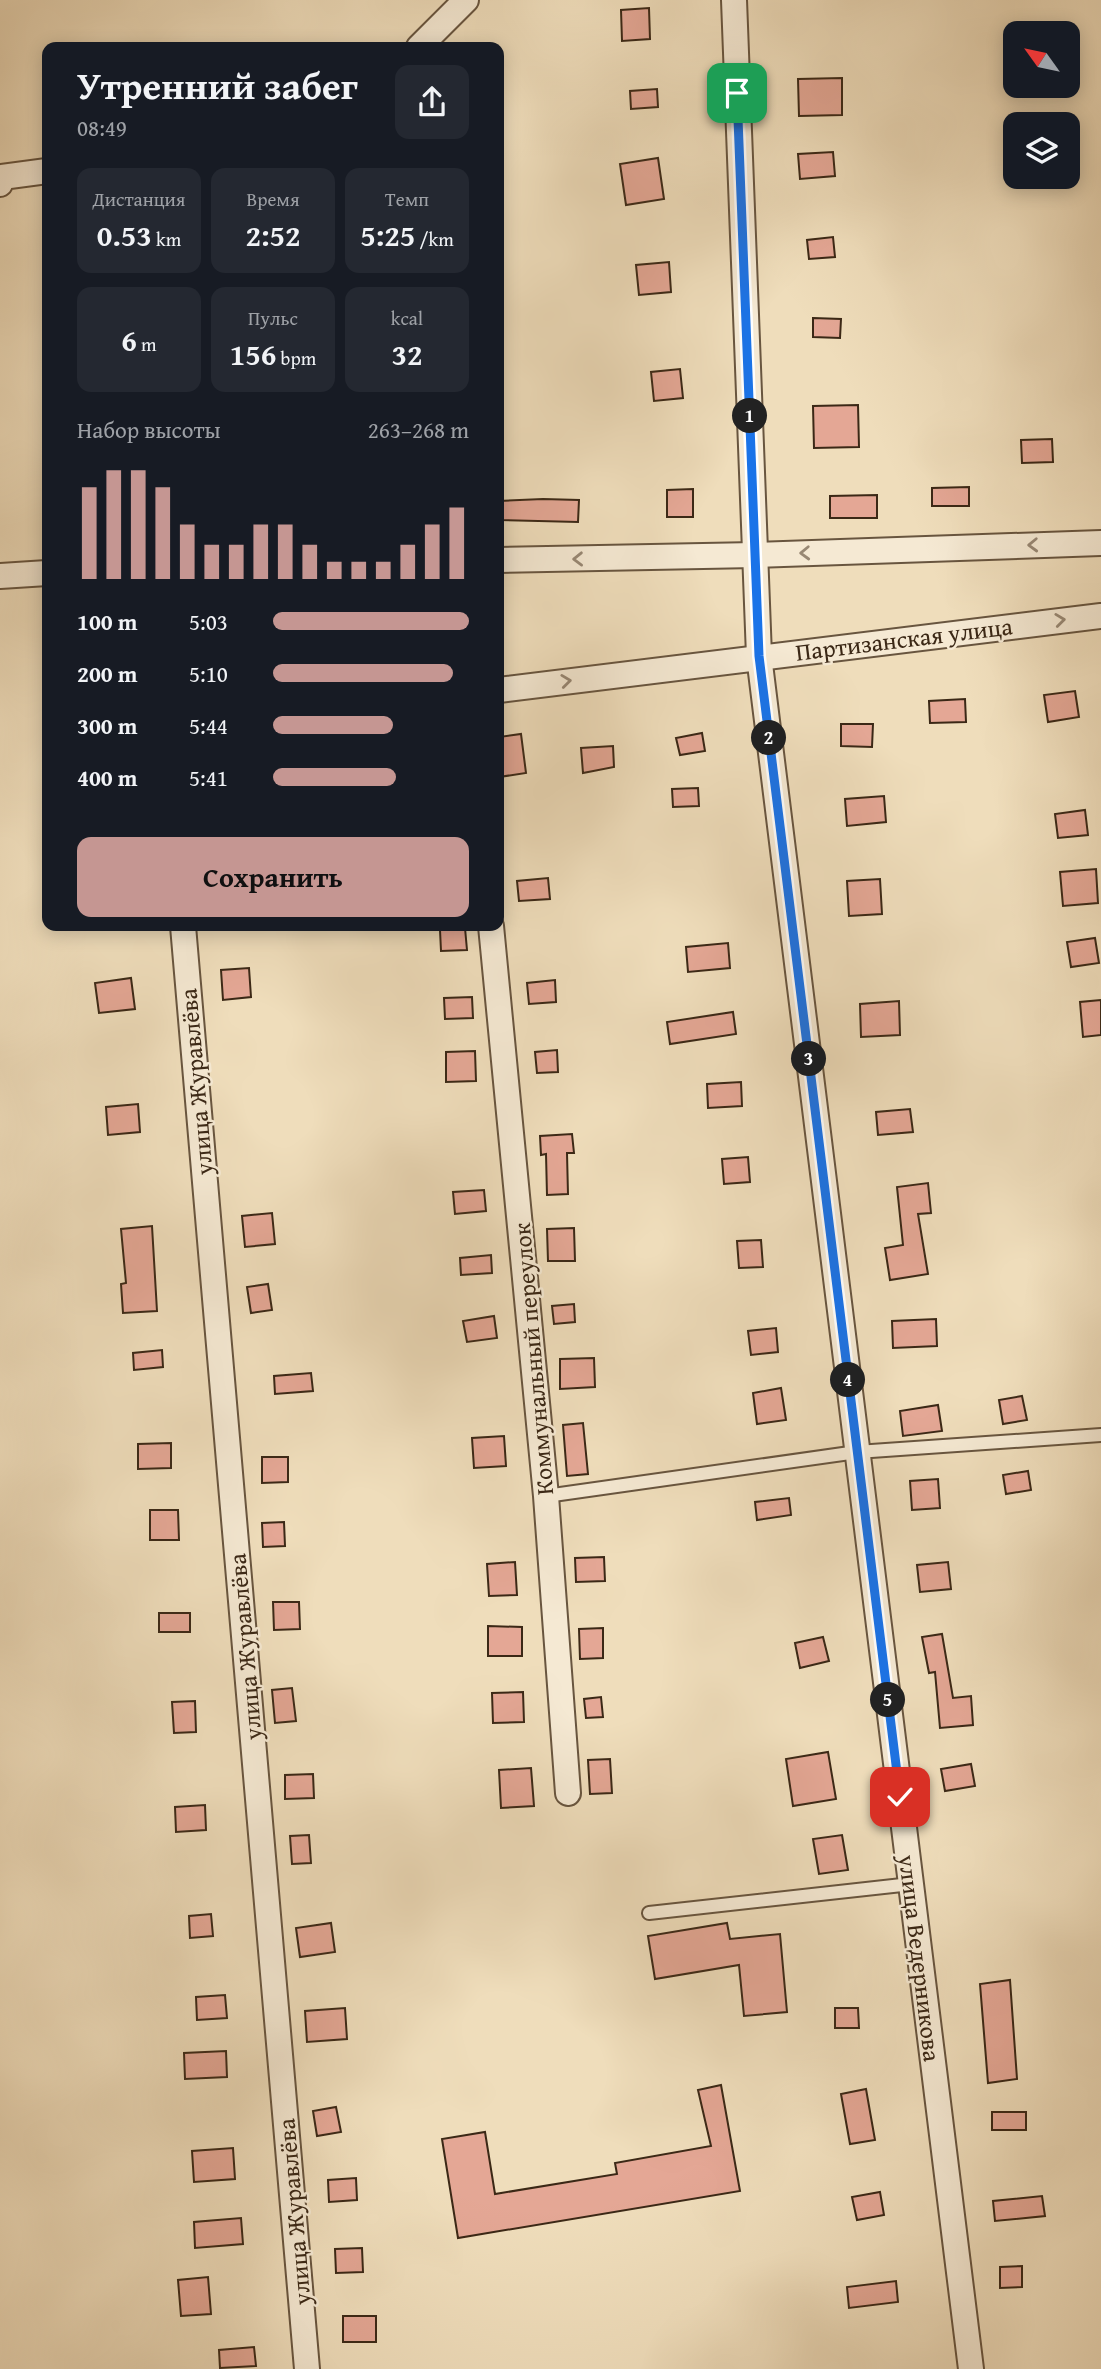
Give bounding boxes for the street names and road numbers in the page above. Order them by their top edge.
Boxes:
street label: Партизанская улица [794,608,1015,670]
street label: улица Журавлёва [170,987,222,1178]
street label: Коммунальный переулок [504,1221,562,1496]
street label: улица Журавлёва [219,1552,271,1743]
street label: улица Ведерникова [890,1851,950,2064]
street label: улица Журавлёва [268,2117,320,2308]

